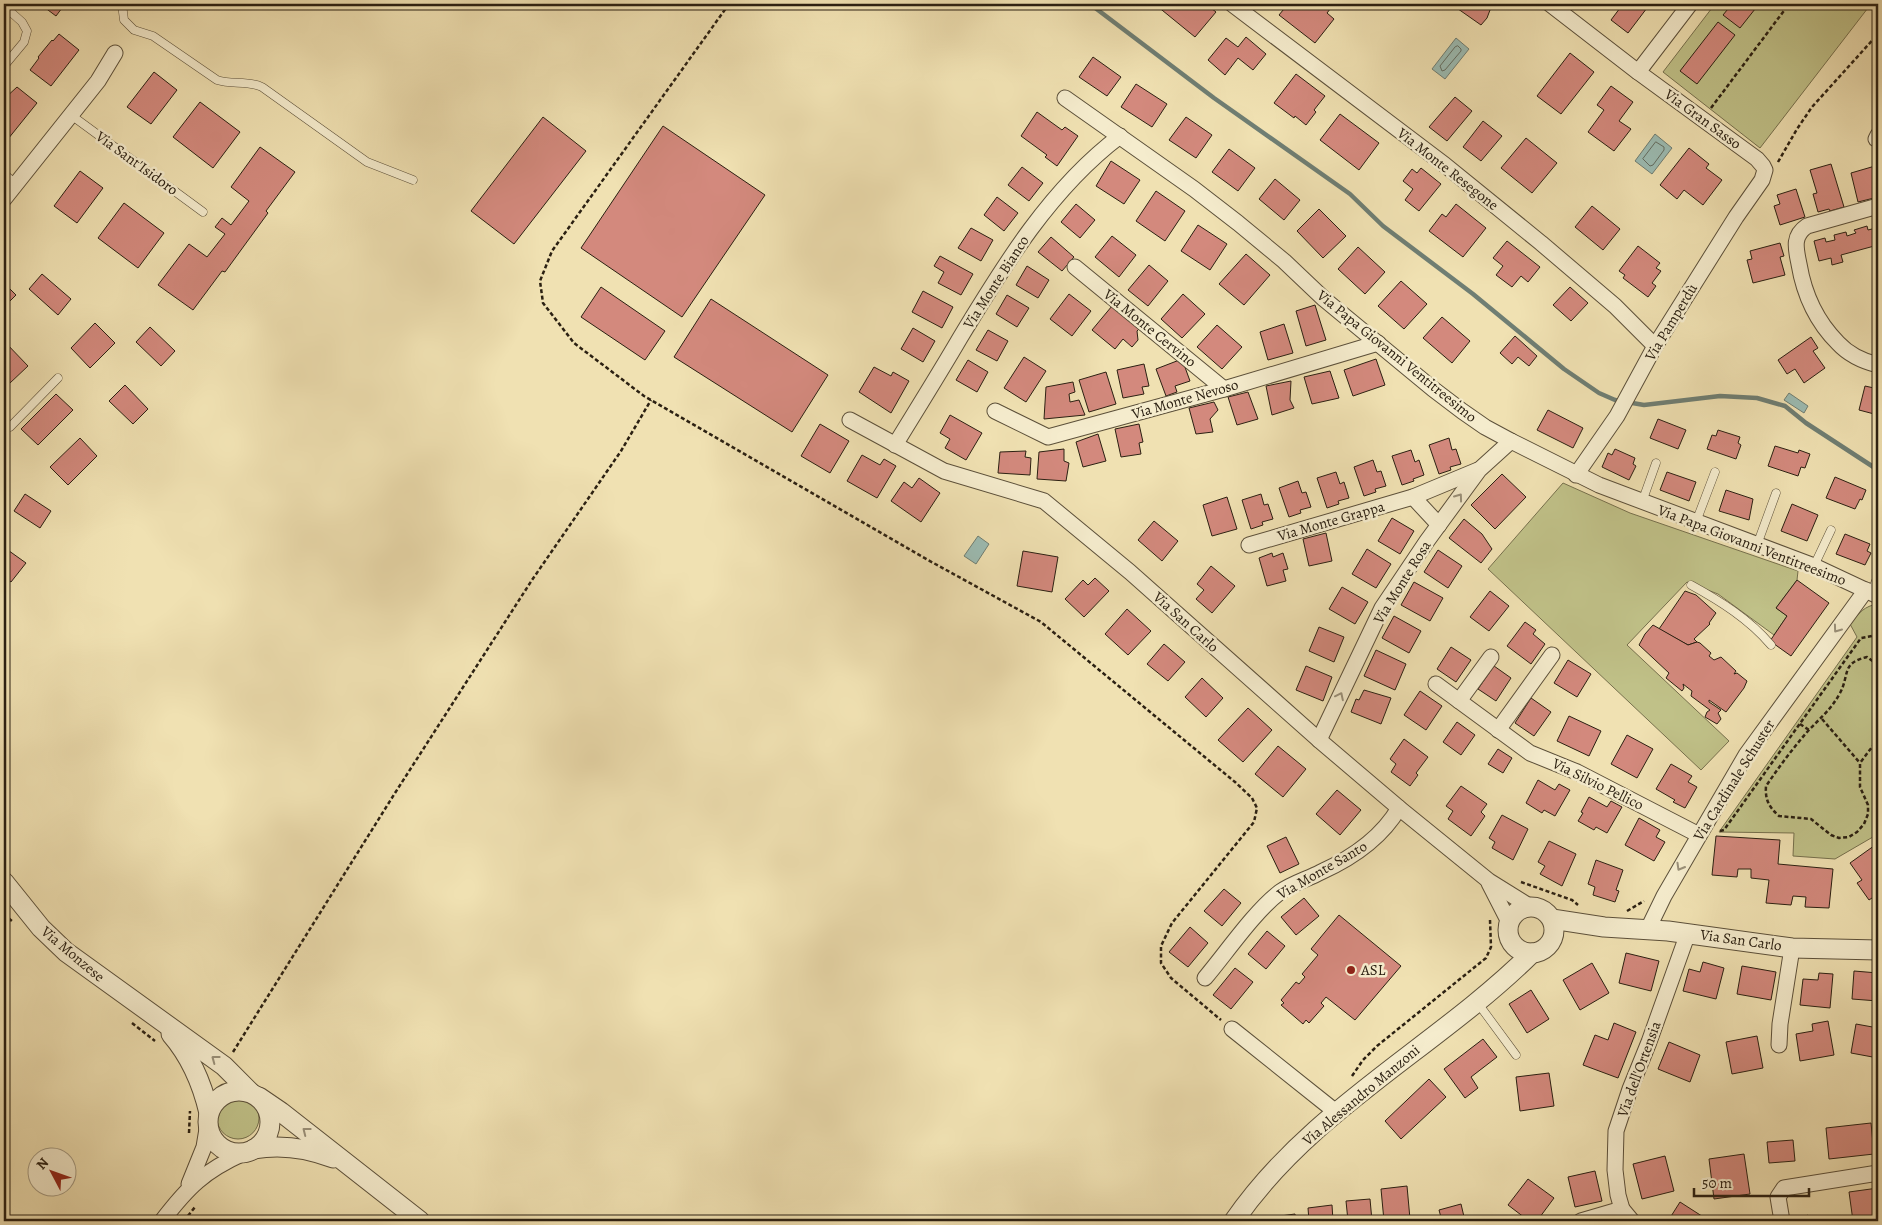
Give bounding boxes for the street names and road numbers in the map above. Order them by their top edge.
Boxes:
street label: Via Gran Sasso [1660,84,1745,154]
street label: Via Monte Resegone [1392,123,1503,215]
street label: Via Sant'Isidoro [91,126,182,200]
street label: Via Monte Bianco [958,232,1034,333]
street label: Via Pamperdù [1640,279,1702,365]
street label: Via Monte Cervino [1099,284,1201,372]
street label: Via Papa Giovanni Ventitreesimo [1312,285,1481,427]
street label: Via Monte Nevoso [1128,374,1241,424]
street label: Via Monte Grappa [1274,496,1387,546]
street label: Via Papa Giovanni Ventitreesimo [1654,499,1849,590]
street label: Via Monte Rosa [1368,537,1436,628]
street label: Via San Carlo [1148,587,1223,657]
street label: Via Cardinale Schuster [1688,715,1779,845]
street label: Via Silvio Pellico [1548,753,1647,815]
street label: Via Monte Santo [1273,836,1371,904]
street label: Via Monzese [36,921,109,987]
street label: Via San Carlo [1698,924,1783,956]
street label: Via dell'Ortensia [1612,1018,1666,1121]
street label: Via Alessandro Manzoni [1297,1040,1424,1151]

